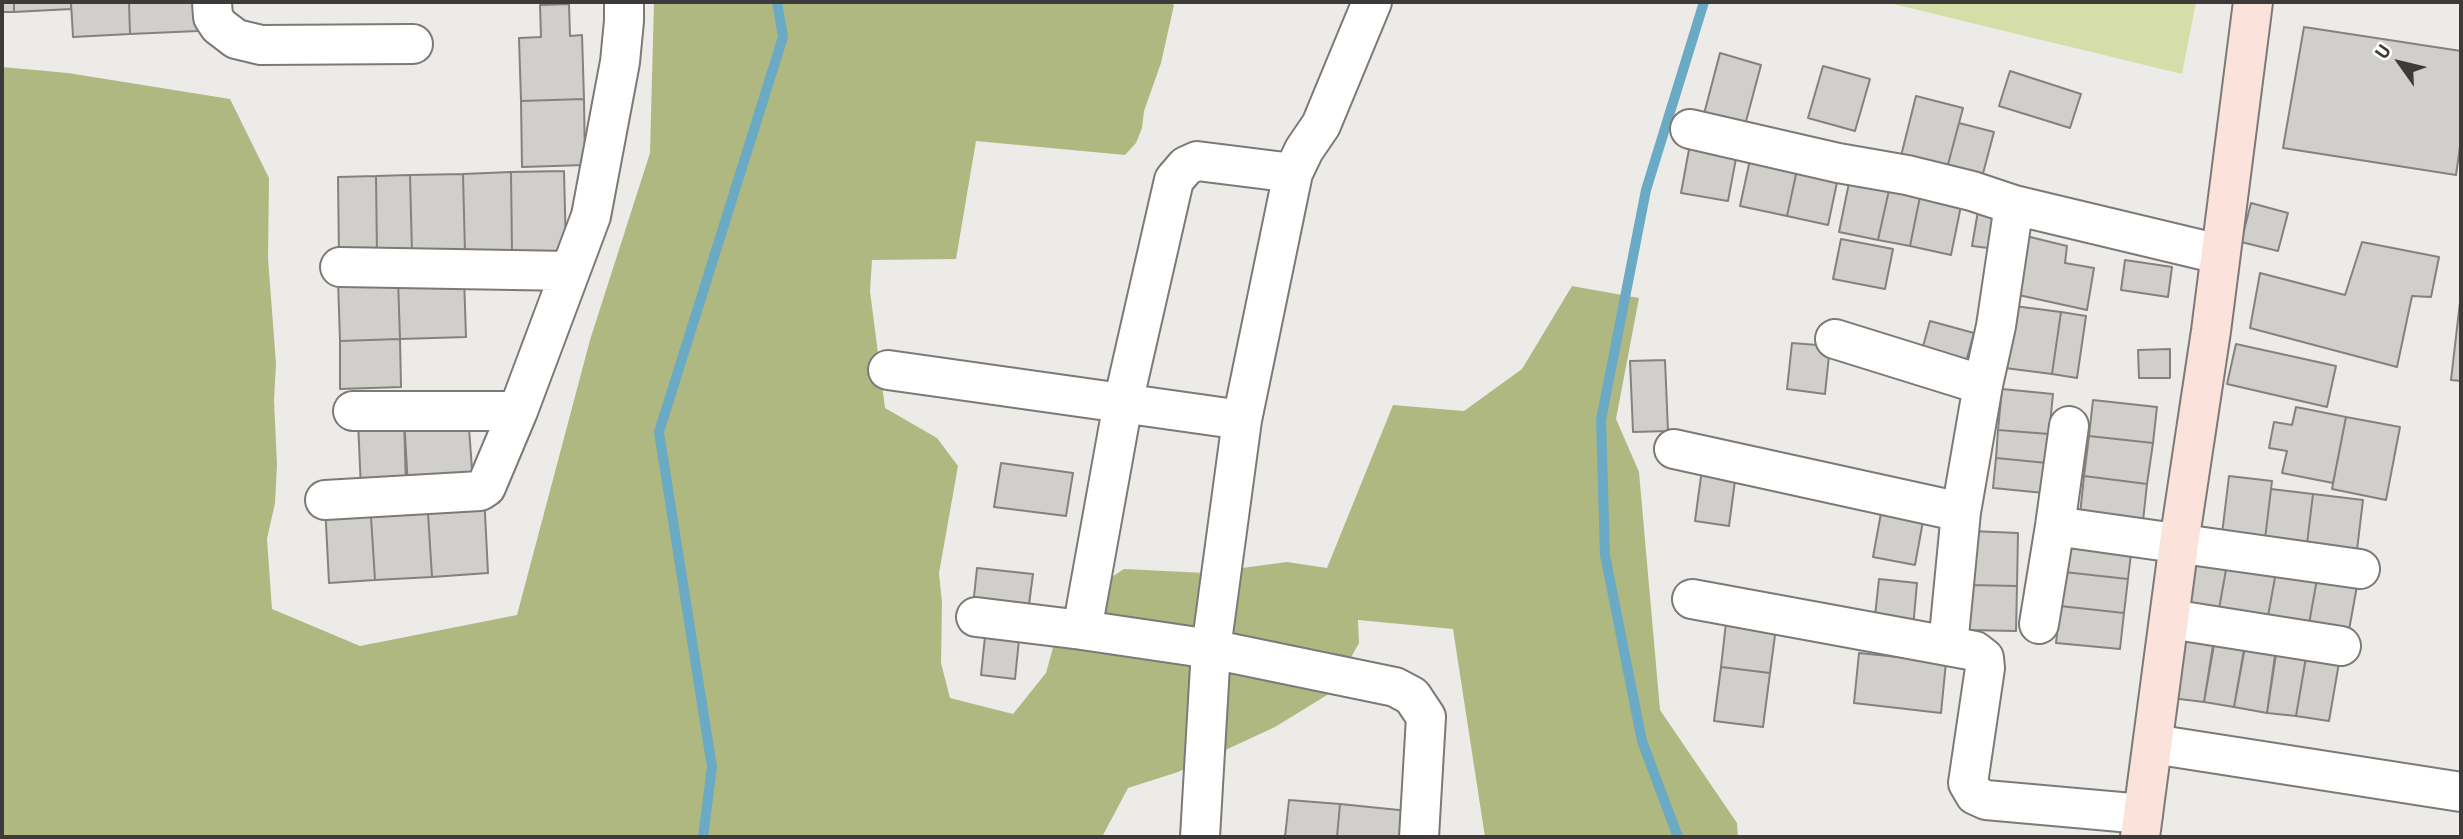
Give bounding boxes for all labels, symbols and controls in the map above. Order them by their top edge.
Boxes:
north arrow [2365,28,2435,98]
text: U [2369,40,2395,62]

